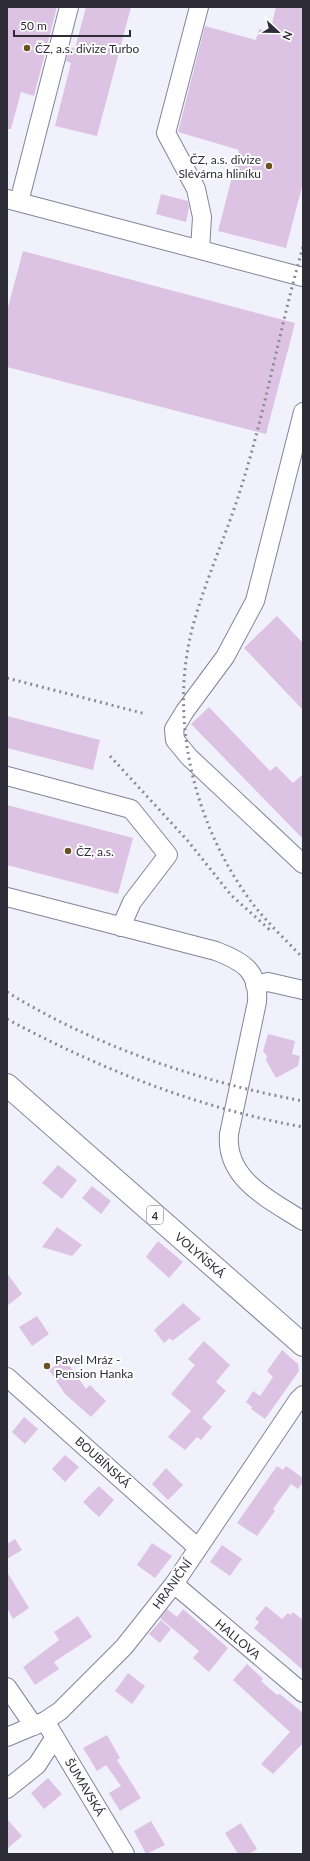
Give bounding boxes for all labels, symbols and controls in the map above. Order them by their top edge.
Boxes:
scale bar [14,12,130,38]
north arrow [258,12,298,52]
text: 50 m [20,18,47,33]
text: N [280,30,295,42]
place label: ČZ, a.s. divize Turbo [35,41,140,56]
marker: ČZ, a.s. divize Turbo [22,43,32,53]
place label: ČZ, a.s. divize Slévárna hliníku [178,152,261,181]
marker: ČZ, a.s. divize Slévárna hliníku [264,161,274,171]
place label: ČZ, a.s. [76,844,114,859]
marker: ČZ, a.s. [63,846,73,856]
road number: 4 [147,1206,163,1224]
street label: VOLYŇSKÁ [172,1229,229,1281]
place label: Pavel Mráz - Pension Hanka [55,1352,133,1381]
marker: Pavel Mráz - Pension Hanka [42,1361,52,1371]
street label: BOUBÍNSKÁ [72,1433,134,1491]
street label: HRANIČNÍ [149,1556,195,1612]
street label: HALLOVA [212,1616,264,1663]
street label: ŠUMAVSKÁ [62,1756,108,1819]

